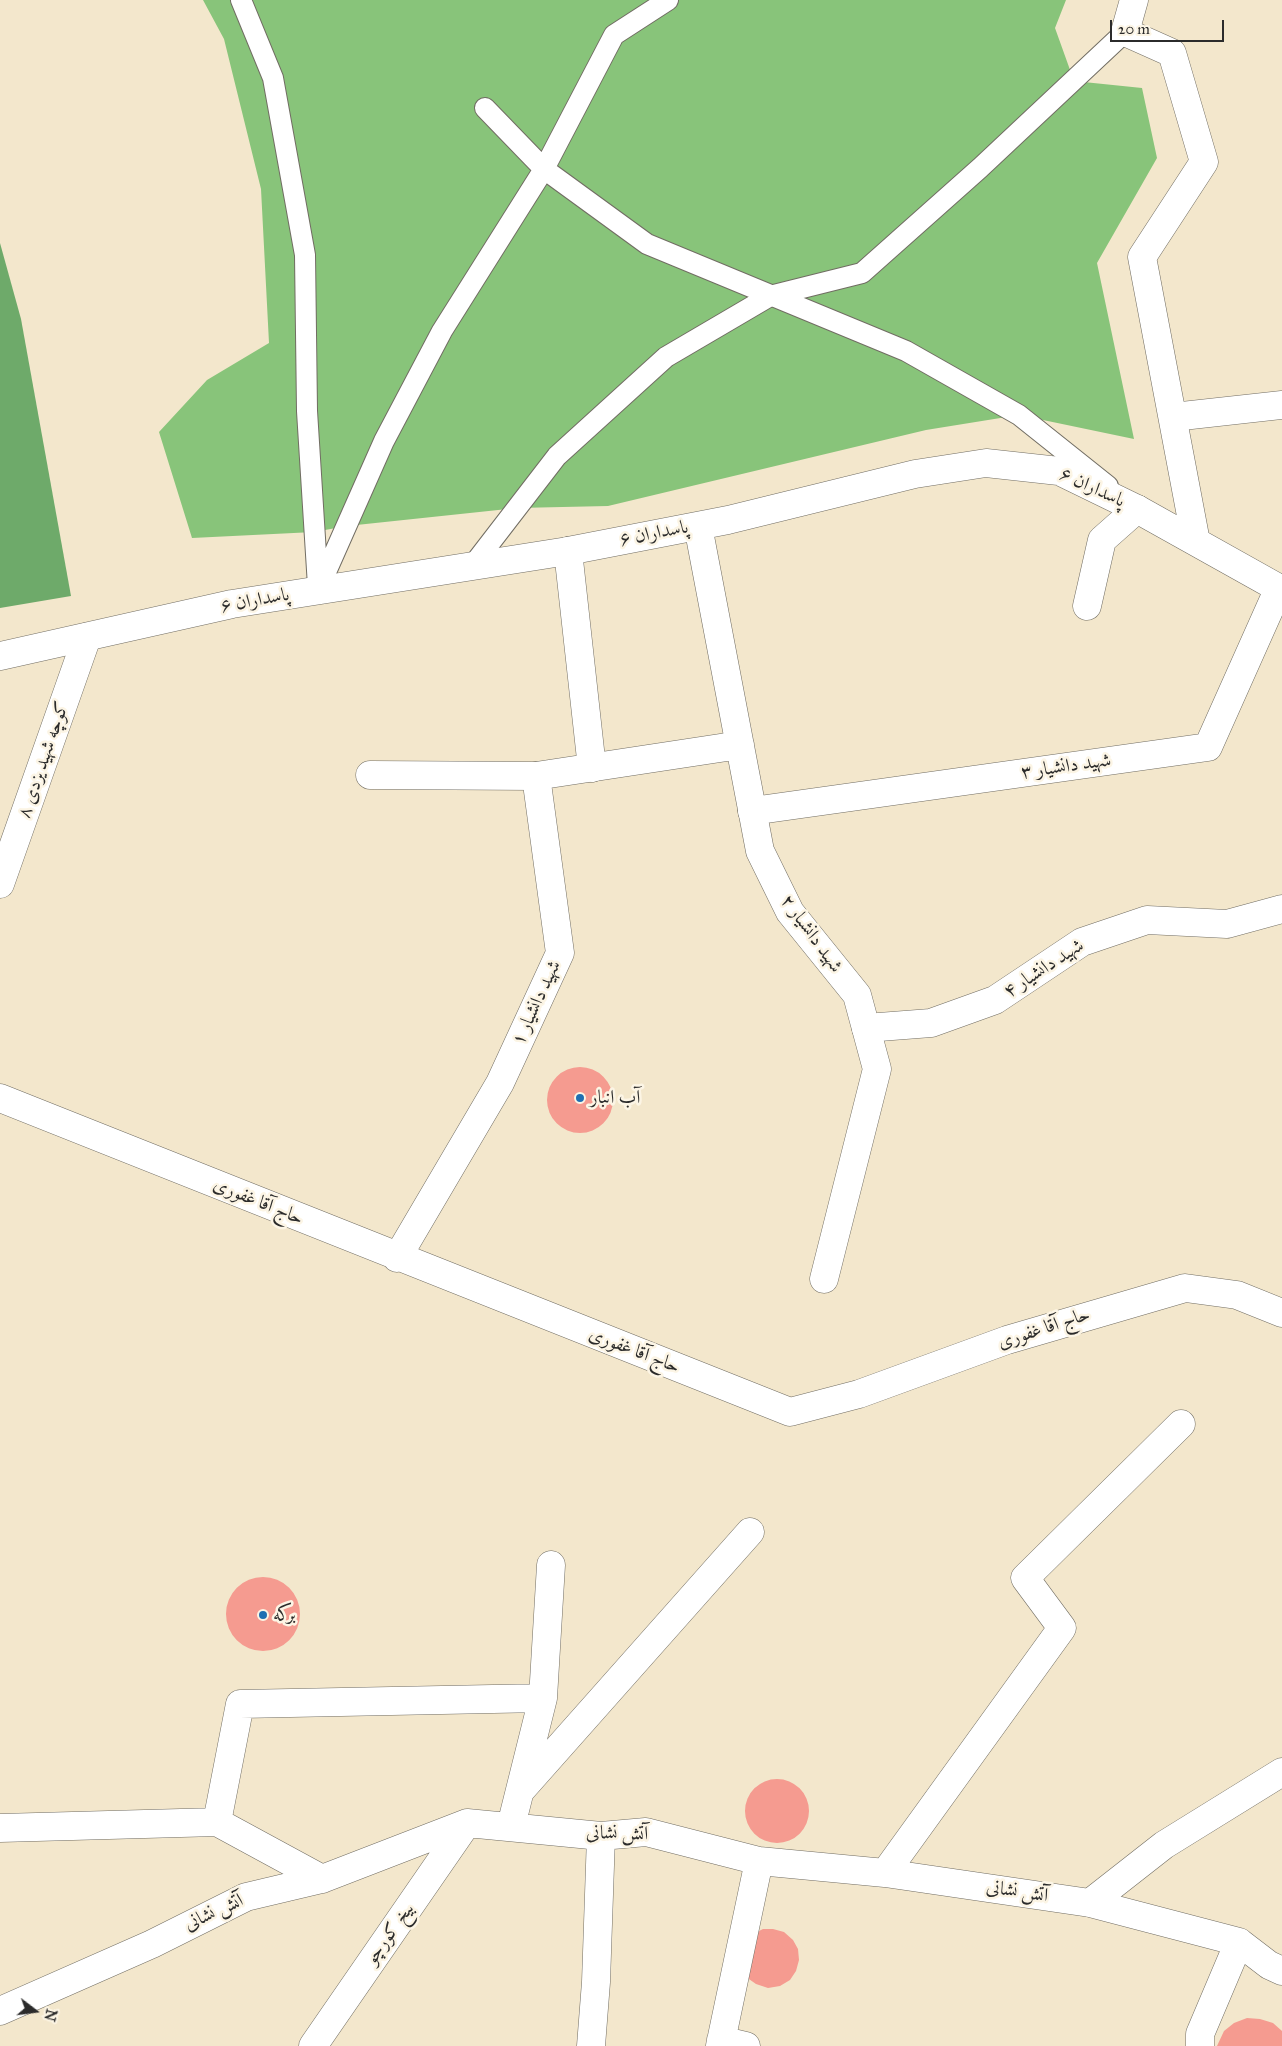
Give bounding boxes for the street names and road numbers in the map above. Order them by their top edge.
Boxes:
street label: پاسداران ۶ [1056,463,1128,513]
street label: پاسداران ۶ [618,516,690,552]
street label: پاسداران ۶ [219,584,291,618]
street label: کوچه شهید یزدی ۸ [13,699,75,821]
street label: شهید دانشیار ۳ [1019,749,1113,785]
street label: شهید دانشیار ۲ [775,891,847,977]
street label: شهید دانشیار ۴ [1000,935,1088,1003]
street label: شهید دانشیار ۱ [507,957,567,1049]
street label: حاج آقا غفوری [209,1174,307,1230]
street label: حاج آقا غفوری [995,1303,1093,1355]
street label: حاج آقا غفوری [585,1323,683,1379]
street label: آتش نشانی [586,1822,648,1846]
street label: آتش نشانی [984,1876,1050,1908]
street label: آتش نشانی [181,1889,247,1937]
street label: بیخ کورچو [361,1899,419,1969]

